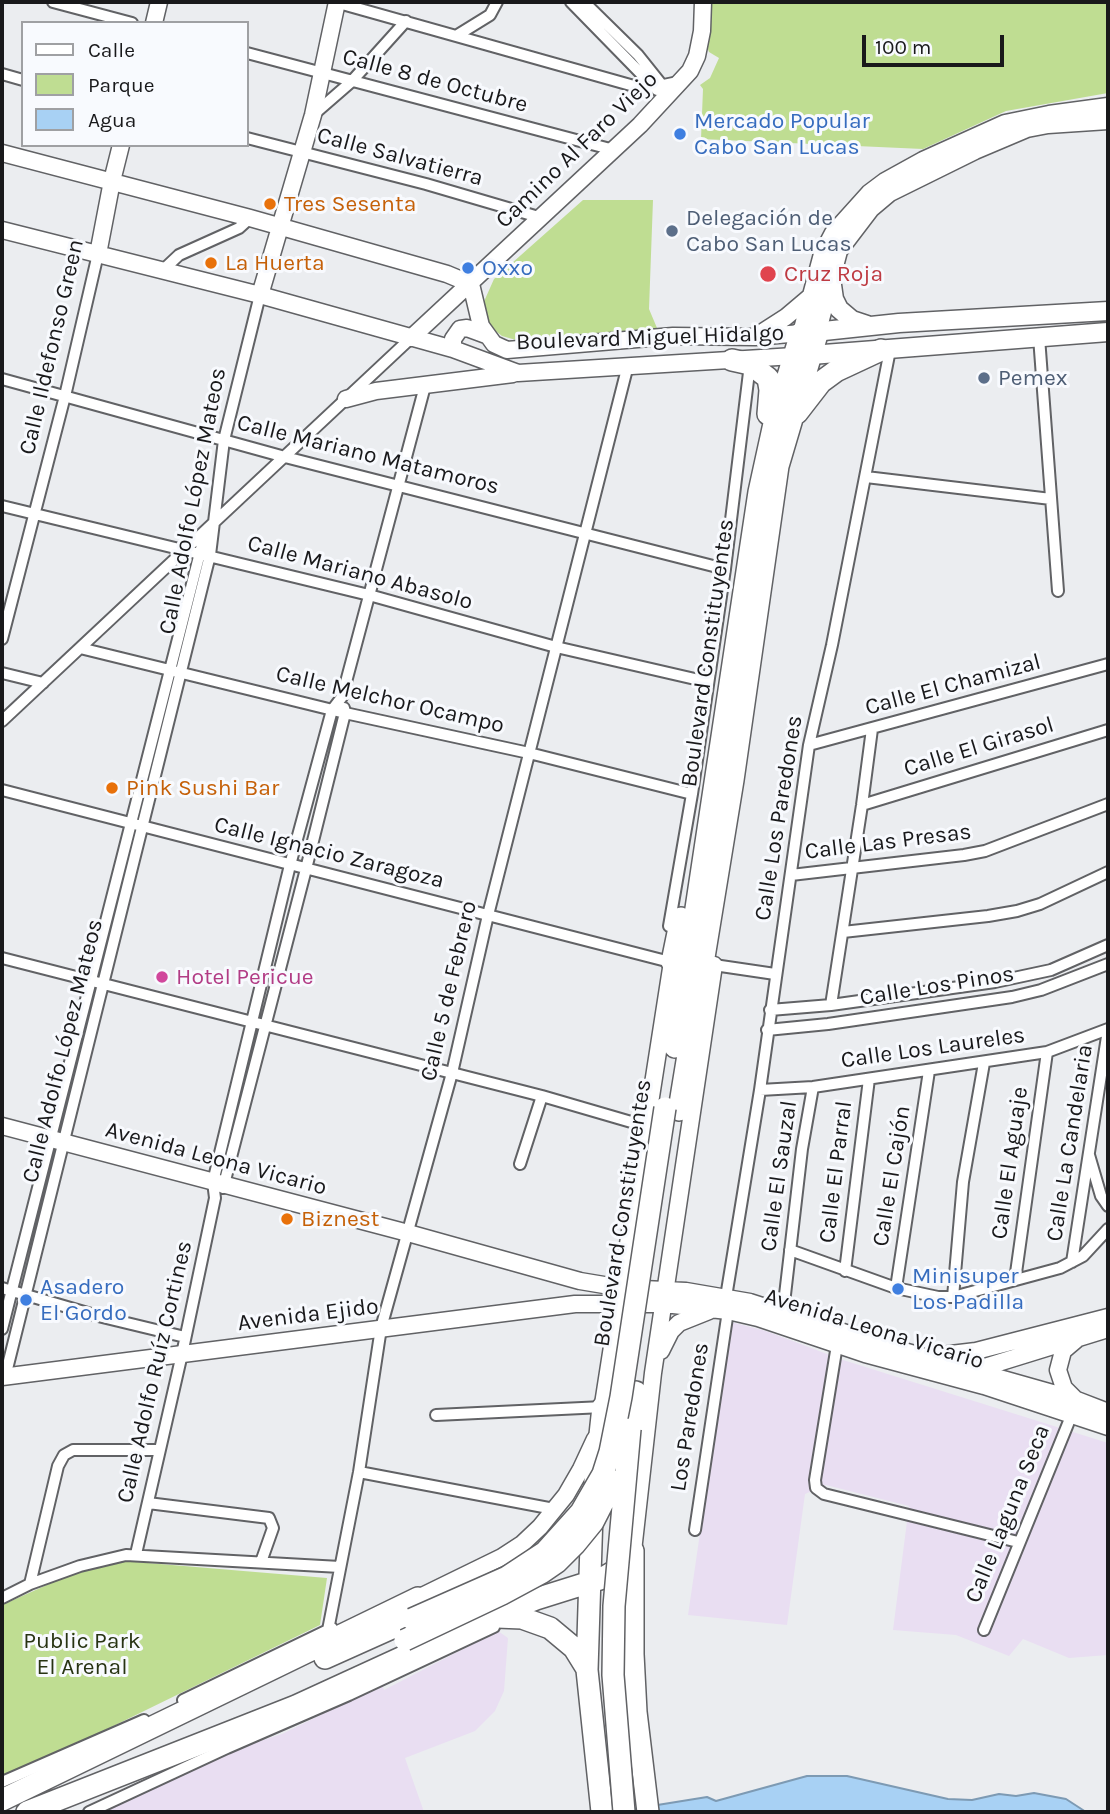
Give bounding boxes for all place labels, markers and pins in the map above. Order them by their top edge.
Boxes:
place label: Mercado Popular Cabo San Lucas [694,107,870,161]
marker: Mercado Popular Cabo San Lucas [672,126,688,142]
place label: Tres Sesenta [284,190,416,218]
marker: Tres Sesenta [262,196,278,212]
place label: Delegación de Cabo San Lucas [686,204,852,258]
marker: Delegación de Cabo San Lucas [664,223,680,239]
place label: La Huerta [225,249,325,277]
place label: Oxxo [482,254,533,282]
marker: La Huerta [203,255,219,271]
marker: Oxxo [460,260,476,276]
place label: Cruz Roja [784,260,883,288]
marker: Cruz Roja [758,264,778,284]
place label: Pemex [998,364,1068,392]
marker: Pemex [976,370,992,386]
place label: Pink Sushi Bar [126,774,279,802]
marker: Pink Sushi Bar [104,780,120,796]
place label: Hotel Pericue [176,963,314,991]
marker: Hotel Pericue [154,969,170,985]
place label: Biznest [301,1205,379,1233]
marker: Biznest [279,1211,295,1227]
place label: Minisuper Los Padilla [912,1262,1024,1316]
place label: Asadero El Gordo [40,1273,127,1327]
marker: Minisuper Los Padilla [890,1281,906,1297]
marker: Asadero El Gordo [18,1292,34,1308]

